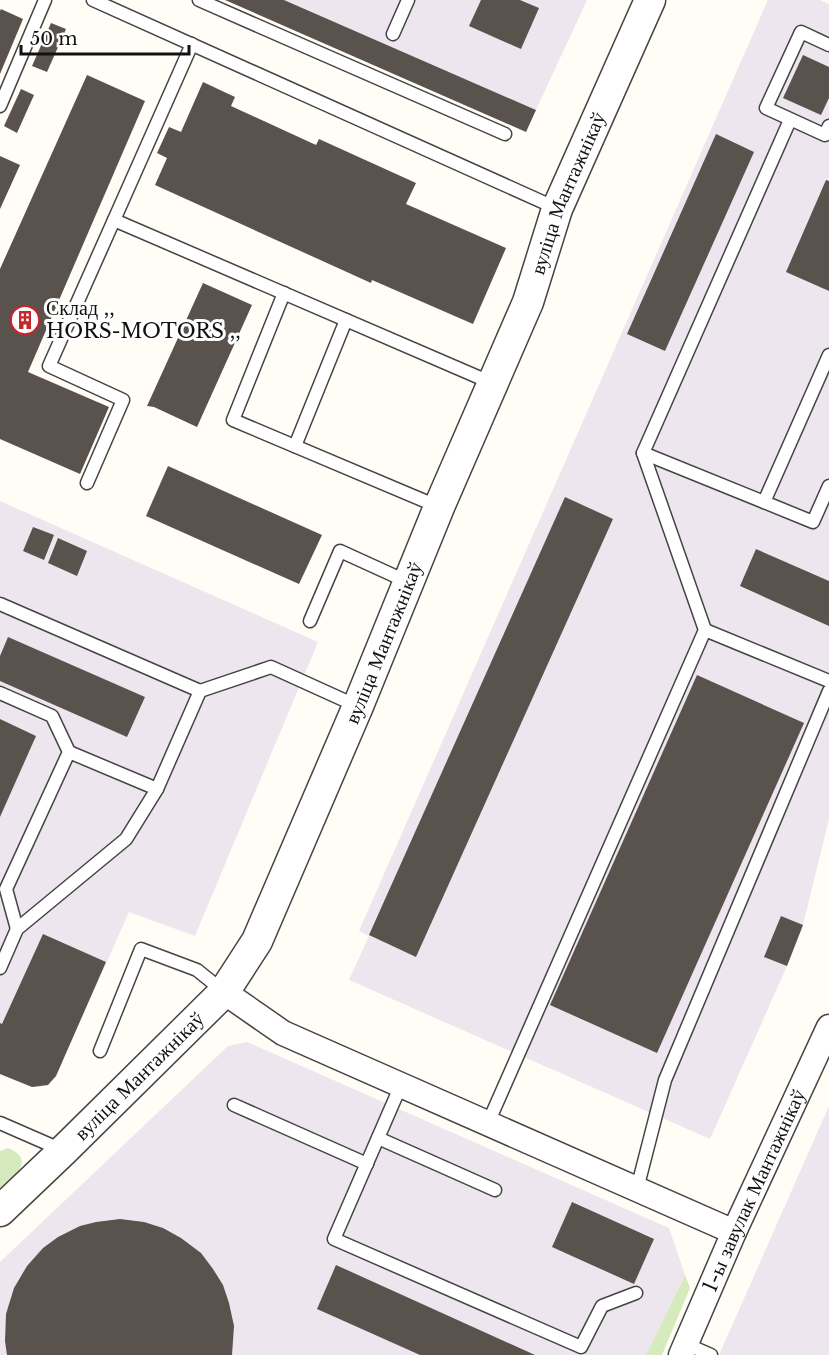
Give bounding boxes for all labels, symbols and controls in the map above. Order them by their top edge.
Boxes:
scale bar [21,18,189,56]
text: 50 m [30,28,78,50]
street label: вуліца Мантажнікаў [525,108,611,277]
place label: Склад ,, HORS-MOTORS ,, [46,296,241,343]
building icon: Склад ,, HORS-MOTORS ,, [9,304,41,336]
street label: вуліца Мантажнікаў [340,558,427,727]
street label: вуліца Мантажнікаў [69,1007,209,1145]
street label: 1-ы завулак Мантажнікаў [698,1085,811,1295]

